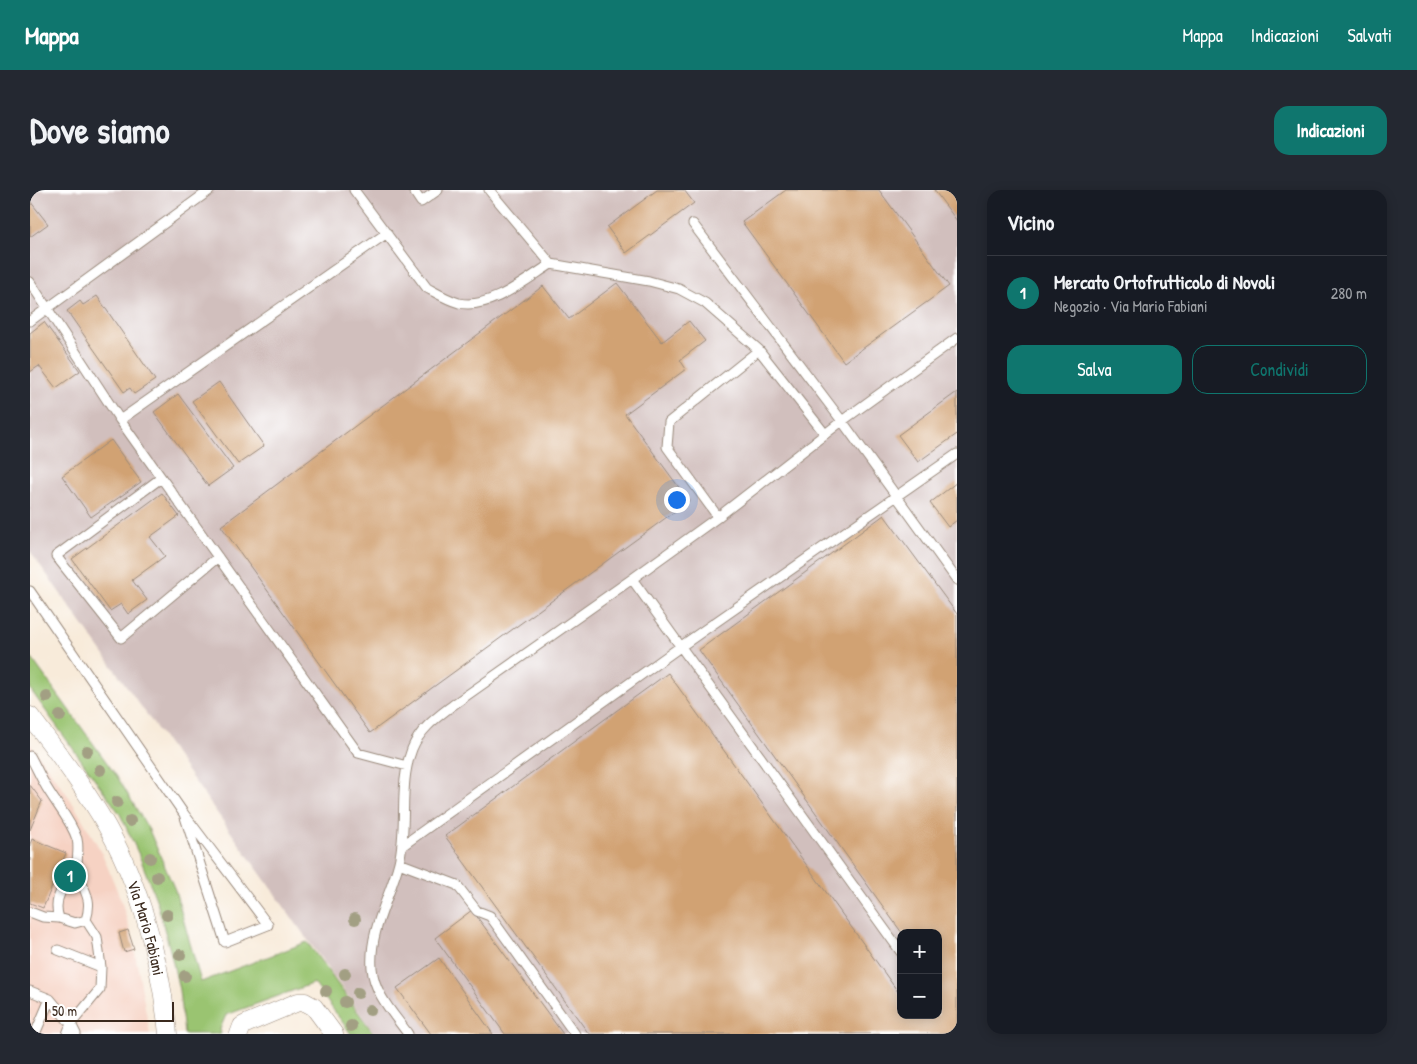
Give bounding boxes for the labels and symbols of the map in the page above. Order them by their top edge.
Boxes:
your location [664,487,690,513]
pin: 1 [54,857,86,895]
street label: Via Mario Fabiani [122,877,170,977]
scale bar [45,999,174,1022]

